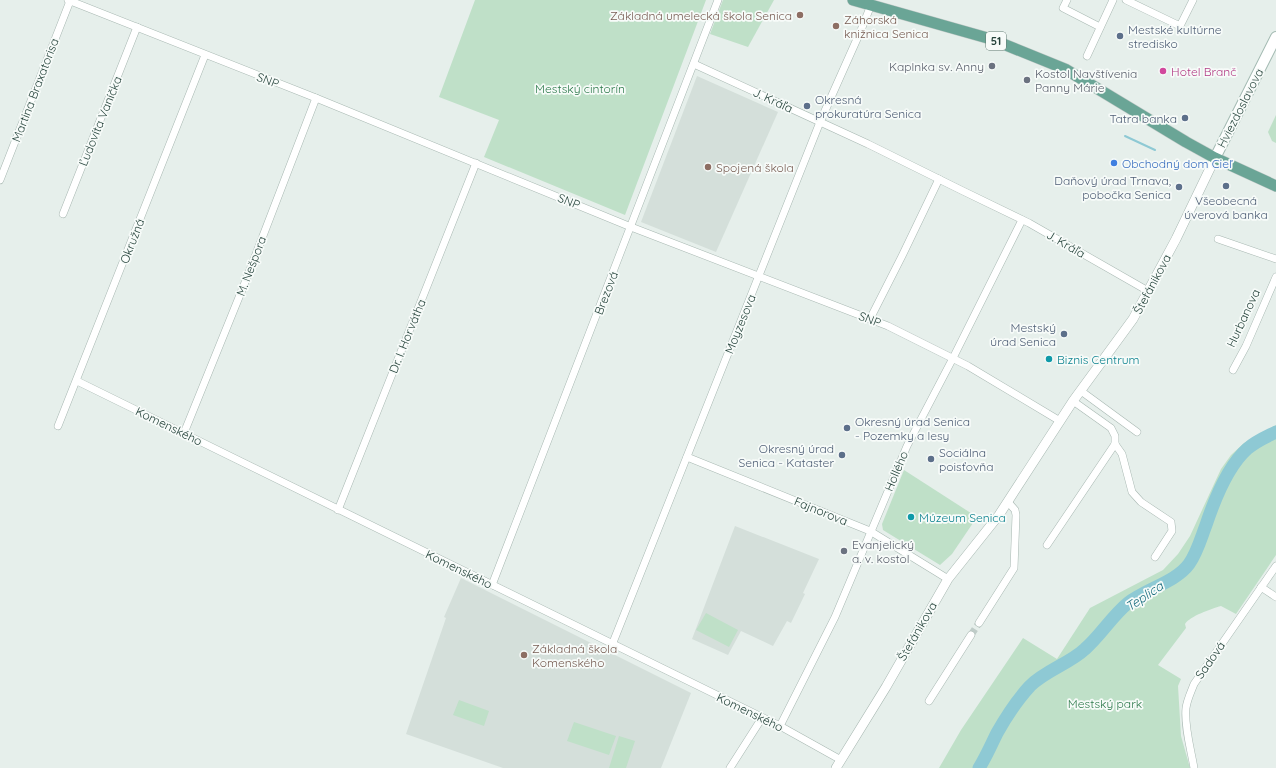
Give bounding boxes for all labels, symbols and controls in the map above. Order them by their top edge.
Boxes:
place label: Základná umelecká škola Senica [610,8,792,23]
marker: Základná umelecká škola Senica [795,10,805,20]
place label: Záhorská knižnica Senica [844,12,928,41]
marker: Záhorská knižnica Senica [831,21,841,31]
place label: Mestské kultúrne stredisko [1128,22,1222,51]
marker: Mestské kultúrne stredisko [1115,31,1125,41]
road number: 51 [986,32,1006,50]
street label: Martina Braxatorisa [8,36,62,144]
place label: Kaplnka sv. Anny [889,59,984,74]
marker: Kaplnka sv. Anny [987,61,997,71]
place label: Hotel Branč [1171,64,1236,79]
place label: Kostol Navštívenia Panny Márie [1035,66,1137,95]
marker: Hotel Branč [1158,66,1168,76]
street label: Hviezdoslavova [1214,66,1266,150]
street label: SNP [255,69,281,91]
street label: Ľudovíta Vaníčka [75,74,125,168]
marker: Kostol Navštívenia Panny Márie [1022,75,1032,85]
park label: Mestský cintorín [535,81,625,96]
street label: J. Kráľa [751,84,795,116]
place label: Okresná prokuratúra Senica [815,92,921,121]
marker: Okresná prokuratúra Senica [802,101,812,111]
place label: Tatra banka [1109,111,1177,126]
marker: Tatra banka [1180,113,1190,123]
place label: Obchodný dom Cieľ [1122,156,1233,171]
marker: Obchodný dom Cieľ [1109,158,1119,168]
place label: Spojená škola [716,160,794,175]
marker: Spojená škola [703,162,713,172]
place label: Daňový úrad Trnava, pobočka Senica [1054,173,1171,202]
marker: Všeobecná úverová banka [1221,181,1231,191]
marker: Daňový úrad Trnava, pobočka Senica [1174,182,1184,192]
street label: SNP [556,190,582,212]
place label: Všeobecná úverová banka [1184,193,1268,222]
street label: Okružná [117,216,147,266]
street label: J. Kráľa [1044,227,1088,261]
street label: M. Nešpora [233,234,269,298]
street label: Štefánikova [1130,252,1174,316]
street label: Brezová [591,269,621,317]
street label: Hurbanova [1223,287,1263,349]
street label: Moyzesova [721,292,759,356]
street label: Dr. I. Horvátha [385,297,429,375]
street label: SNP [857,308,883,330]
place label: Mestský úrad Senica [990,320,1056,349]
marker: Mestský úrad Senica [1059,329,1069,339]
place label: Biznis Centrum [1057,352,1140,367]
marker: Biznis Centrum [1044,354,1054,364]
street label: Komenského [133,403,205,449]
place label: Okresný úrad Senica - Pozemky a lesy [855,414,970,443]
marker: Okresný úrad Senica - Pozemky a lesy [842,423,852,433]
place label: Okresný úrad Senica - Kataster [739,441,834,470]
place label: Sociálna poisťovňa [939,445,994,474]
street label: Hollého [881,449,911,493]
marker: Okresný úrad Senica - Kataster [837,450,847,460]
marker: Sociálna poisťovňa [926,454,936,464]
street label: Fajnorova [792,493,850,529]
place label: Múzeum Senica [919,510,1006,525]
marker: Múzeum Senica [906,512,916,522]
place label: Evanjelický a. v. kostol [852,537,914,566]
street label: Komenského [423,546,495,592]
marker: Evanjelický a. v. kostol [839,546,849,556]
water label: Teplica [1122,577,1167,614]
street label: Štefánikova [894,599,940,663]
street label: Sadová [1192,638,1228,682]
place label: Základná škola Komenského [532,641,617,670]
marker: Základná škola Komenského [519,650,529,660]
street label: Komenského [714,689,786,735]
park label: Mestský park [1068,696,1142,711]

